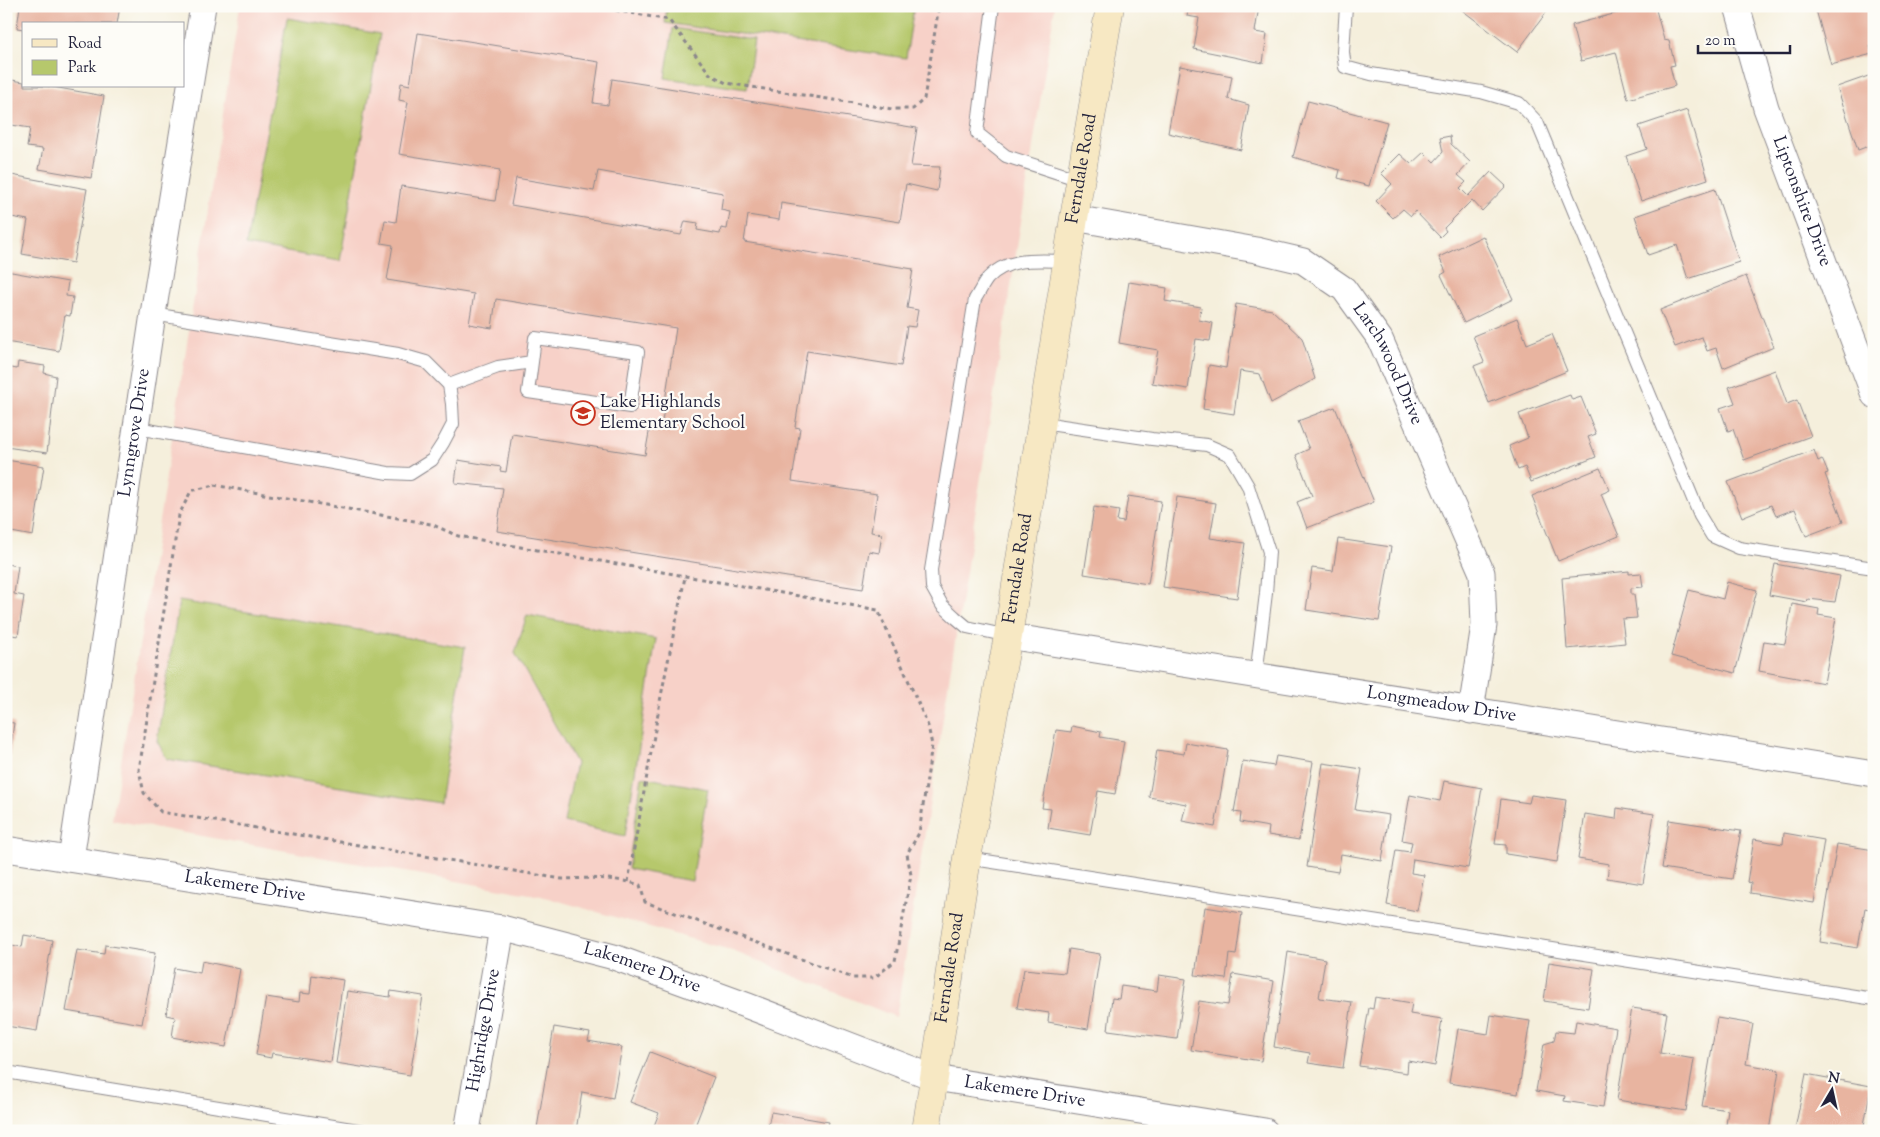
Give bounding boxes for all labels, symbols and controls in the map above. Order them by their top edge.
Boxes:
legend [22,22,185,88]
scale bar [1698,22,1790,54]
text: 20 m [1705,31,1736,52]
text: Road [68,34,102,55]
text: Park [68,58,97,79]
street label: Ferndale Road [1060,112,1105,226]
street label: Liptonshire Drive [1765,133,1838,270]
street label: Larchwood Drive [1345,298,1429,429]
street label: Lynngrove Drive [113,367,158,499]
place label: Lake Highlands Elementary School [600,390,745,437]
school or university icon: Lake Highlands Elementary School [570,400,596,426]
street label: Ferndale Road [997,512,1040,626]
street label: Longmeadow Drive [1365,680,1518,730]
street label: Lakemere Drive [182,865,308,910]
street label: Ferndale Road [929,911,972,1025]
street label: Lakemere Drive [581,937,704,1001]
street label: Highridge Drive [461,967,508,1094]
north arrow [1808,1064,1858,1114]
text: N [1827,1068,1841,1090]
street label: Lakemere Drive [962,1070,1087,1115]

